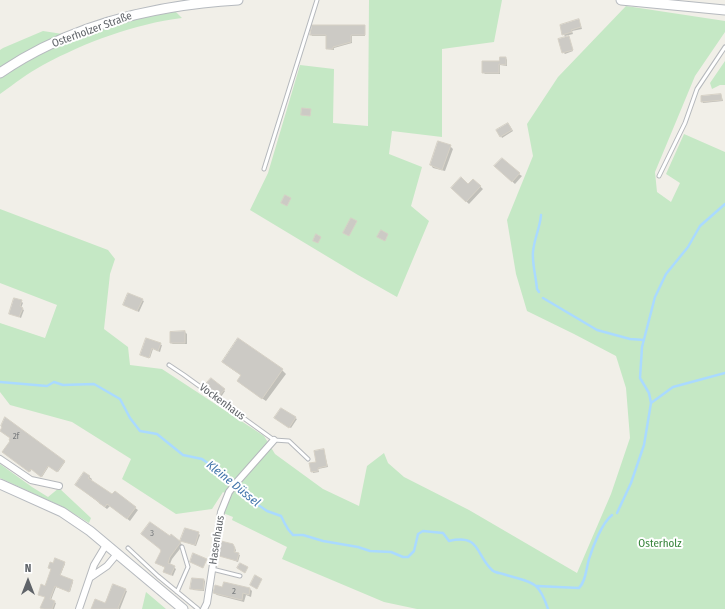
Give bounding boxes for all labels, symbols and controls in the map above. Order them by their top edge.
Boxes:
street label: Osterholzer Straße [50,9,134,51]
street label: Vockenhaus [196,381,248,423]
house number: 2f [13,431,19,441]
water label: Kleine Düssel [203,458,263,510]
street label: Hasenhaus [207,515,227,565]
house number: 3 [150,528,154,538]
park label: Osterholz [638,537,682,551]
north arrow [8,561,48,601]
text: N [25,562,31,575]
house number: 2 [232,586,236,596]

